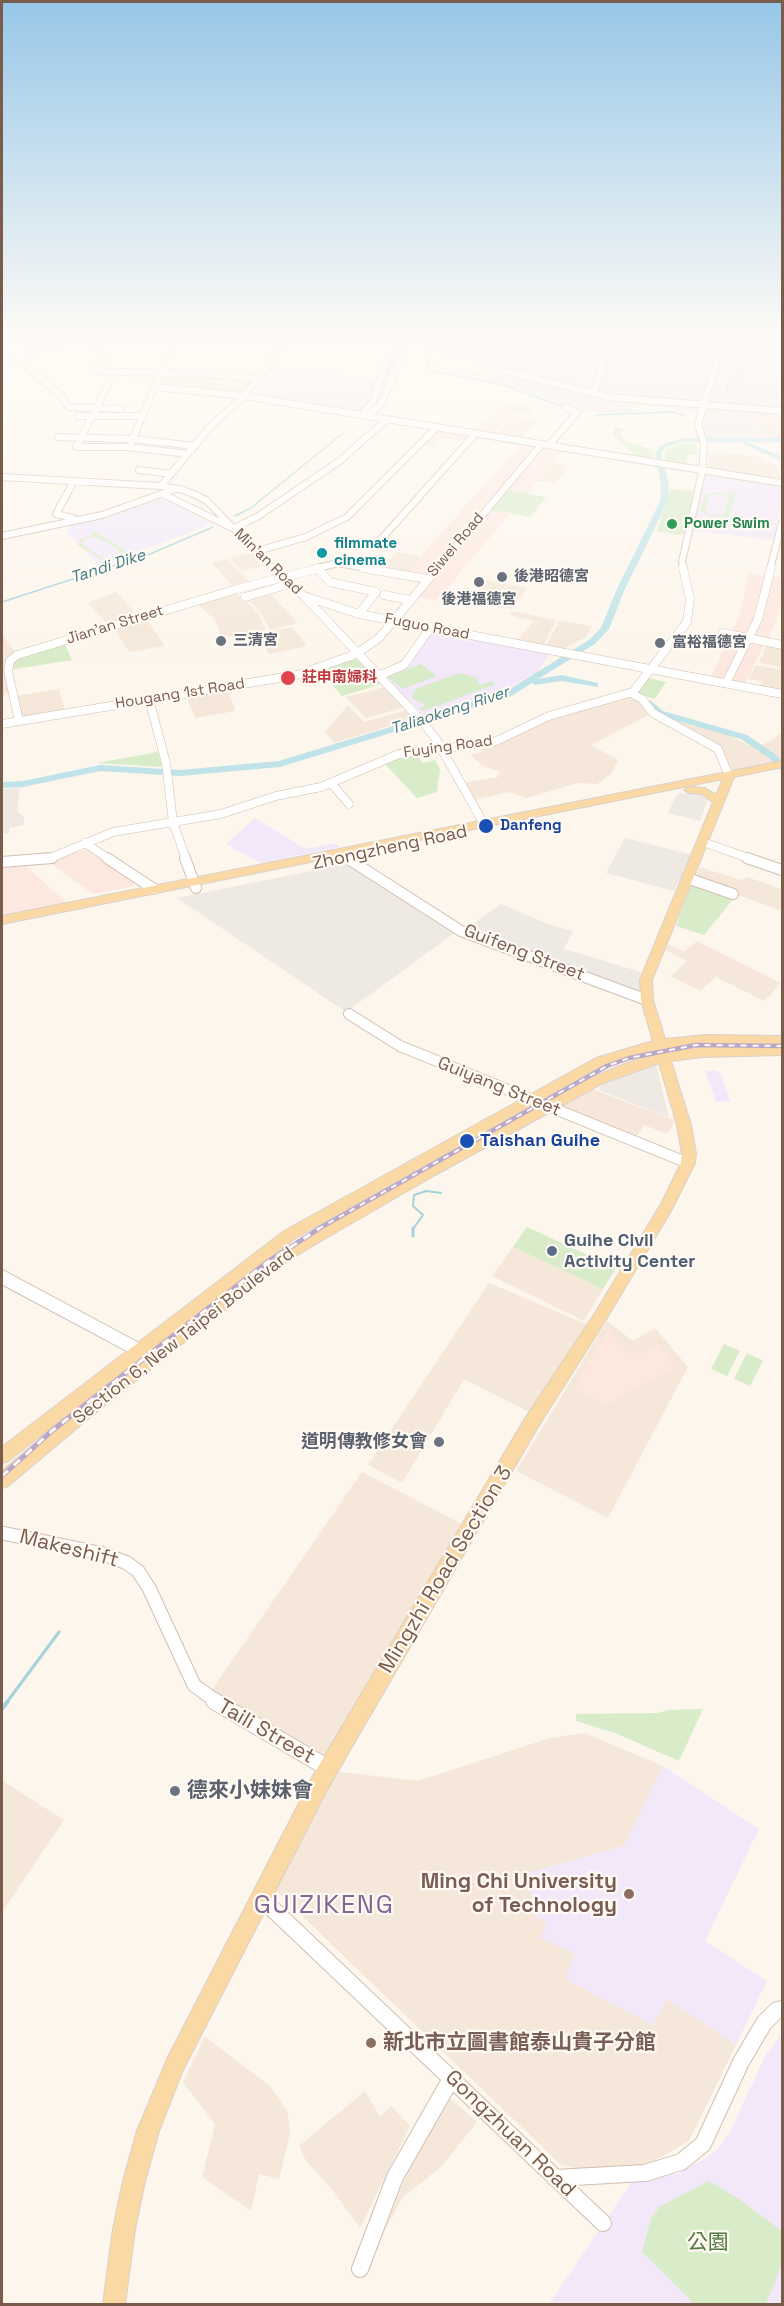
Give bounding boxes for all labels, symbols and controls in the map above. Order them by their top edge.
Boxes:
street label: Siwei Road [424,509,488,581]
place label: Power Swim [684,515,770,533]
marker: Power Swim [665,517,679,531]
street label: Min'an Road [230,525,306,599]
place label: filmmate cinema [334,535,397,570]
water label: Tandi Dike [68,546,148,588]
marker: filmmate cinema [315,546,329,560]
place label: 後港昭德宮 [514,568,589,586]
marker: 後港昭德宮 [495,570,509,584]
marker: 後港福德宮 [472,575,486,589]
place label: 後港福德宮 [442,591,516,609]
street label: Jian'an Street [64,602,166,648]
street label: Fuguo Road [383,610,471,644]
place label: 三清宮 [233,632,278,650]
marker: 三清宮 [214,634,228,648]
place label: 富裕福德宮 [672,634,747,652]
marker: 富裕福德宮 [653,636,667,650]
marker: 莊申南婦科 [279,669,297,687]
place label: 莊申南婦科 [302,669,377,687]
street label: Hougang 1st Road [114,675,246,713]
water label: Taliaokeng River [388,683,512,739]
street label: Fuying Road [402,732,494,762]
marker: Danfeng [477,817,495,835]
place label: Danfeng [500,817,561,835]
street label: Zhongzheng Road [311,821,469,875]
street label: Guifeng Street [461,920,587,986]
street label: Guiyang Street [434,1052,564,1122]
place label: Taishan Guihe [480,1130,600,1152]
marker: Taishan Guihe [458,1132,476,1150]
place label: Guihe Civil Activity Center [564,1230,695,1272]
street label: Section 6, New Taipei Boulevard [69,1243,299,1429]
marker: Guihe Civil Activity Center [545,1244,559,1258]
place label: 道明傳教修女會 [301,1431,427,1453]
marker: 道明傳教修女會 [432,1435,446,1449]
street label: Mingzhi Road Section 3 [374,1462,518,1678]
street label: Makeshift [17,1525,121,1573]
street label: Taili Street [213,1694,319,1770]
place label: 德來小妹妹會 [187,1778,313,1804]
marker: 德來小妹妹會 [168,1784,182,1798]
place label: Ming Chi University of Technology [421,1869,617,1919]
marker: Ming Chi University of Technology [622,1887,636,1901]
district label: GUIZIKENG [254,1890,394,1922]
place label: 新北市立圖書館泰山貴子分館 [383,2030,656,2056]
marker: 新北市立圖書館泰山貴子分館 [364,2036,378,2050]
street label: Gongzhuan Road [440,2065,580,2203]
park label: 公園 [687,2230,729,2256]

